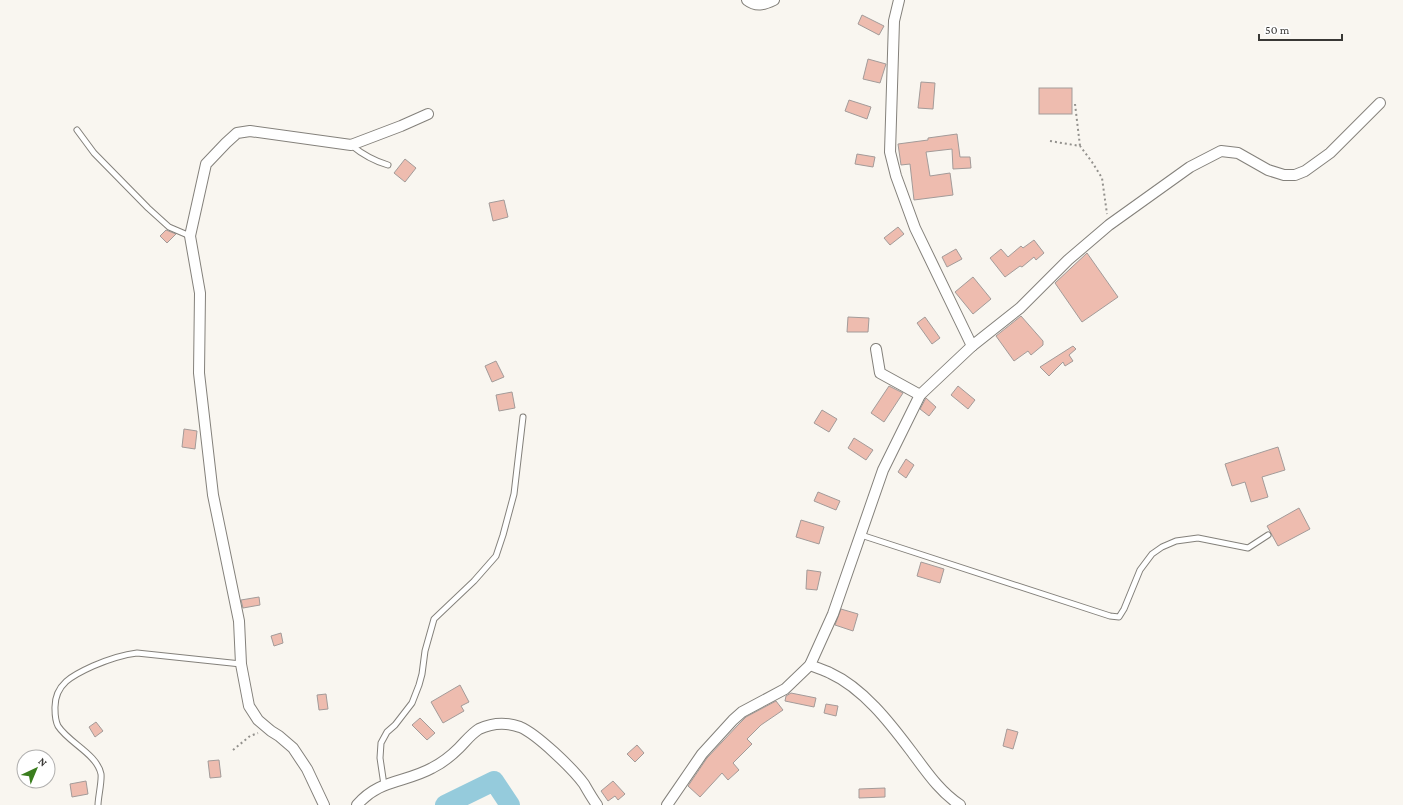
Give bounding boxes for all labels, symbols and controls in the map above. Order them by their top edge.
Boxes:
scale bar [1259,16,1342,42]
text: 50 m [1265,23,1290,37]
north arrow [16,749,56,789]
text: N [36,755,50,769]

